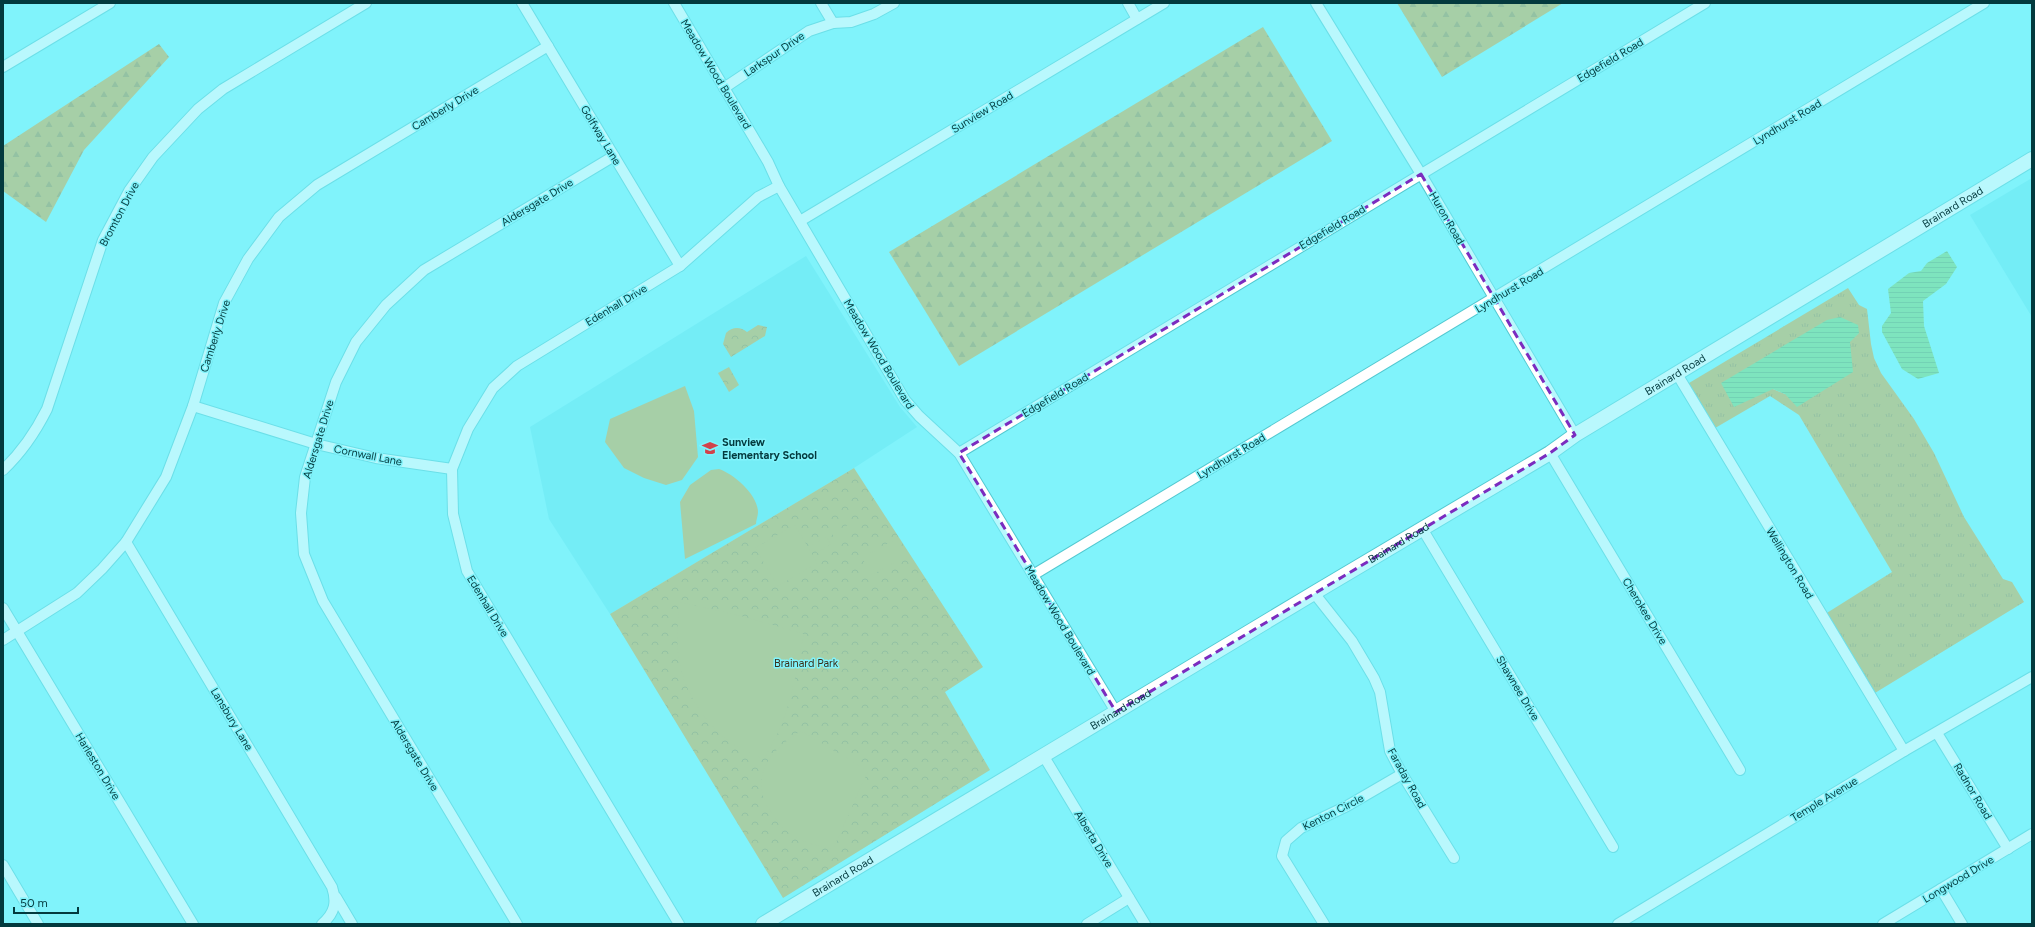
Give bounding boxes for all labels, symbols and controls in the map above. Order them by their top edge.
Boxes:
street label: Meadow Wood Boulevard [678,17,754,132]
street label: Larkspur Drive [742,29,807,79]
street label: Edgefield Road [1575,36,1646,85]
street label: Camberly Drive [410,83,481,133]
street label: Sunview Road [949,89,1015,136]
street label: Lyndhurst Road [1751,97,1824,148]
street label: Golfway Lane [578,103,623,167]
street label: Aldersgate Drive [499,176,576,229]
street label: Bromton Drive [97,180,142,249]
street label: Brainard Road [1920,184,1986,231]
street label: Huron Road [1426,190,1467,247]
street label: Edgefield Road [1297,203,1368,252]
street label: Lyndhurst Road [1473,265,1546,316]
street label: Edenhall Drive [583,282,650,329]
street label: Meadow Wood Boulevard [841,297,917,412]
street label: Camberly Drive [198,298,233,374]
street label: Brainard Road [1643,352,1708,398]
street label: Edgefield Road [1020,371,1091,420]
street label: Aldersgate Drive [300,398,337,480]
street label: Lyndhurst Road [1195,431,1268,482]
place label: Sunview Elementary School [722,436,817,462]
school or university icon: Sunview Elementary School [701,439,719,457]
street label: Cornwall Lane [333,443,403,468]
street label: Brainard Road [1366,520,1432,566]
street label: Wellington Road [1763,525,1816,601]
street label: Meadow Wood Boulevard [1022,563,1098,678]
street label: Edenhall Drive [464,573,511,640]
street label: Cherokee Drive [1620,576,1670,647]
street label: Shawnee Drive [1493,653,1542,723]
park label: Brainard Park [774,657,839,670]
street label: Lansbury Lane [208,686,255,753]
street label: Brainard Road [1088,686,1153,733]
street label: Aldersgate Drive [388,717,441,794]
street label: Harleston Drive [72,730,123,802]
street label: Faraday Road [1385,746,1428,811]
street label: Radnor Road [1951,761,1994,822]
street label: Temple Avenue [1789,774,1860,824]
street label: Kenton Circle [1301,792,1366,833]
street label: Alberta Drive [1072,809,1116,870]
street label: Brainard Road [810,853,876,900]
street label: Longwood Drive [1920,853,1996,906]
scale bar [14,889,78,915]
text: 50 m [20,896,48,910]

